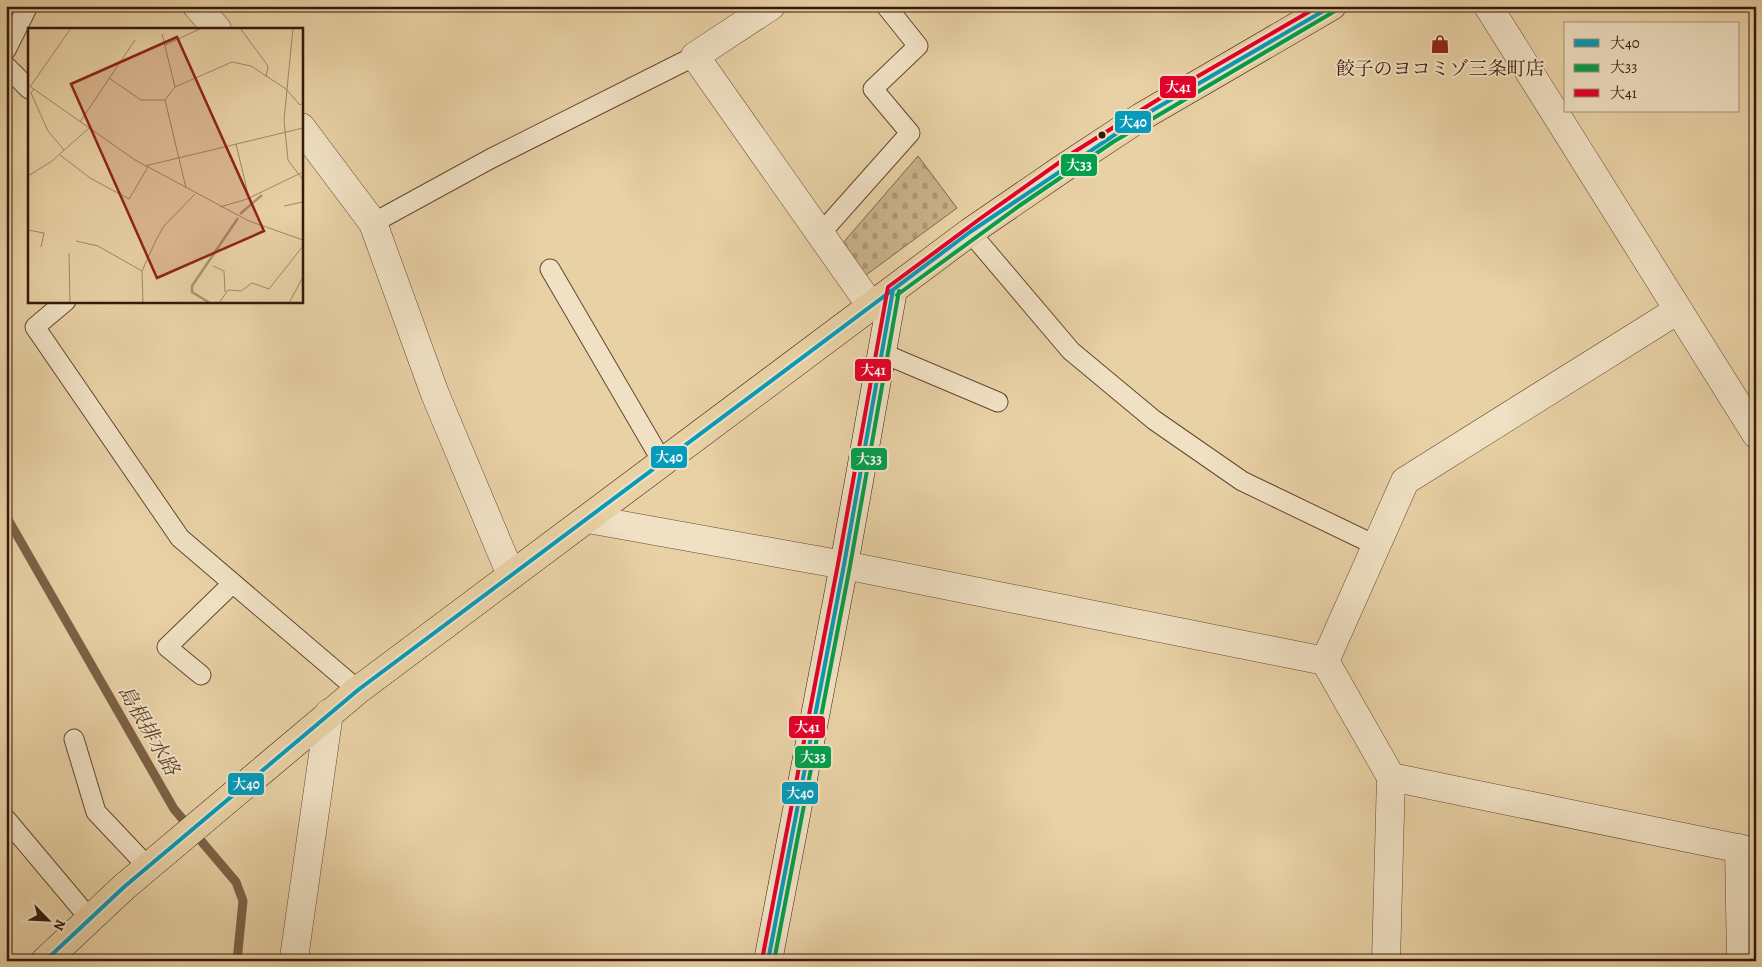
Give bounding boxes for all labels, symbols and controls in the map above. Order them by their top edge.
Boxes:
legend [1564,22,1740,112]
inset map [28,28,302,302]
shop icon: 餃子のヨコミゾ三条町店 [1429,33,1451,55]
text: 大40 [1610,33,1640,53]
place label: 餃子のヨコミゾ三条町店 [1335,56,1545,82]
text: 大33 [1610,57,1637,77]
line badge: 大41 [1159,75,1197,99]
text: 大41 [1165,78,1191,97]
text: 大41 [1610,83,1637,103]
line badge: 大40 [1114,110,1152,134]
text: 大40 [1119,113,1147,132]
unlabelled marker [1097,130,1107,140]
line badge: 大33 [1060,153,1098,177]
text: 大33 [1066,156,1092,175]
line badge: 大41 [854,358,892,382]
text: 大41 [860,361,886,380]
line badge: 大40 [650,445,688,469]
line badge: 大33 [850,447,888,471]
text: 大40 [655,448,683,467]
text: 大33 [856,450,882,469]
water label: 島根排水路 [112,680,186,782]
line badge: 大41 [788,715,826,739]
text: 大41 [794,718,820,737]
line badge: 大33 [794,745,832,769]
text: 大33 [800,748,826,767]
line badge: 大40 [227,772,265,796]
text: 大40 [232,775,260,794]
line badge: 大40 [781,781,819,805]
text: 大40 [786,784,814,803]
north arrow [22,894,72,944]
text: N [49,917,70,934]

